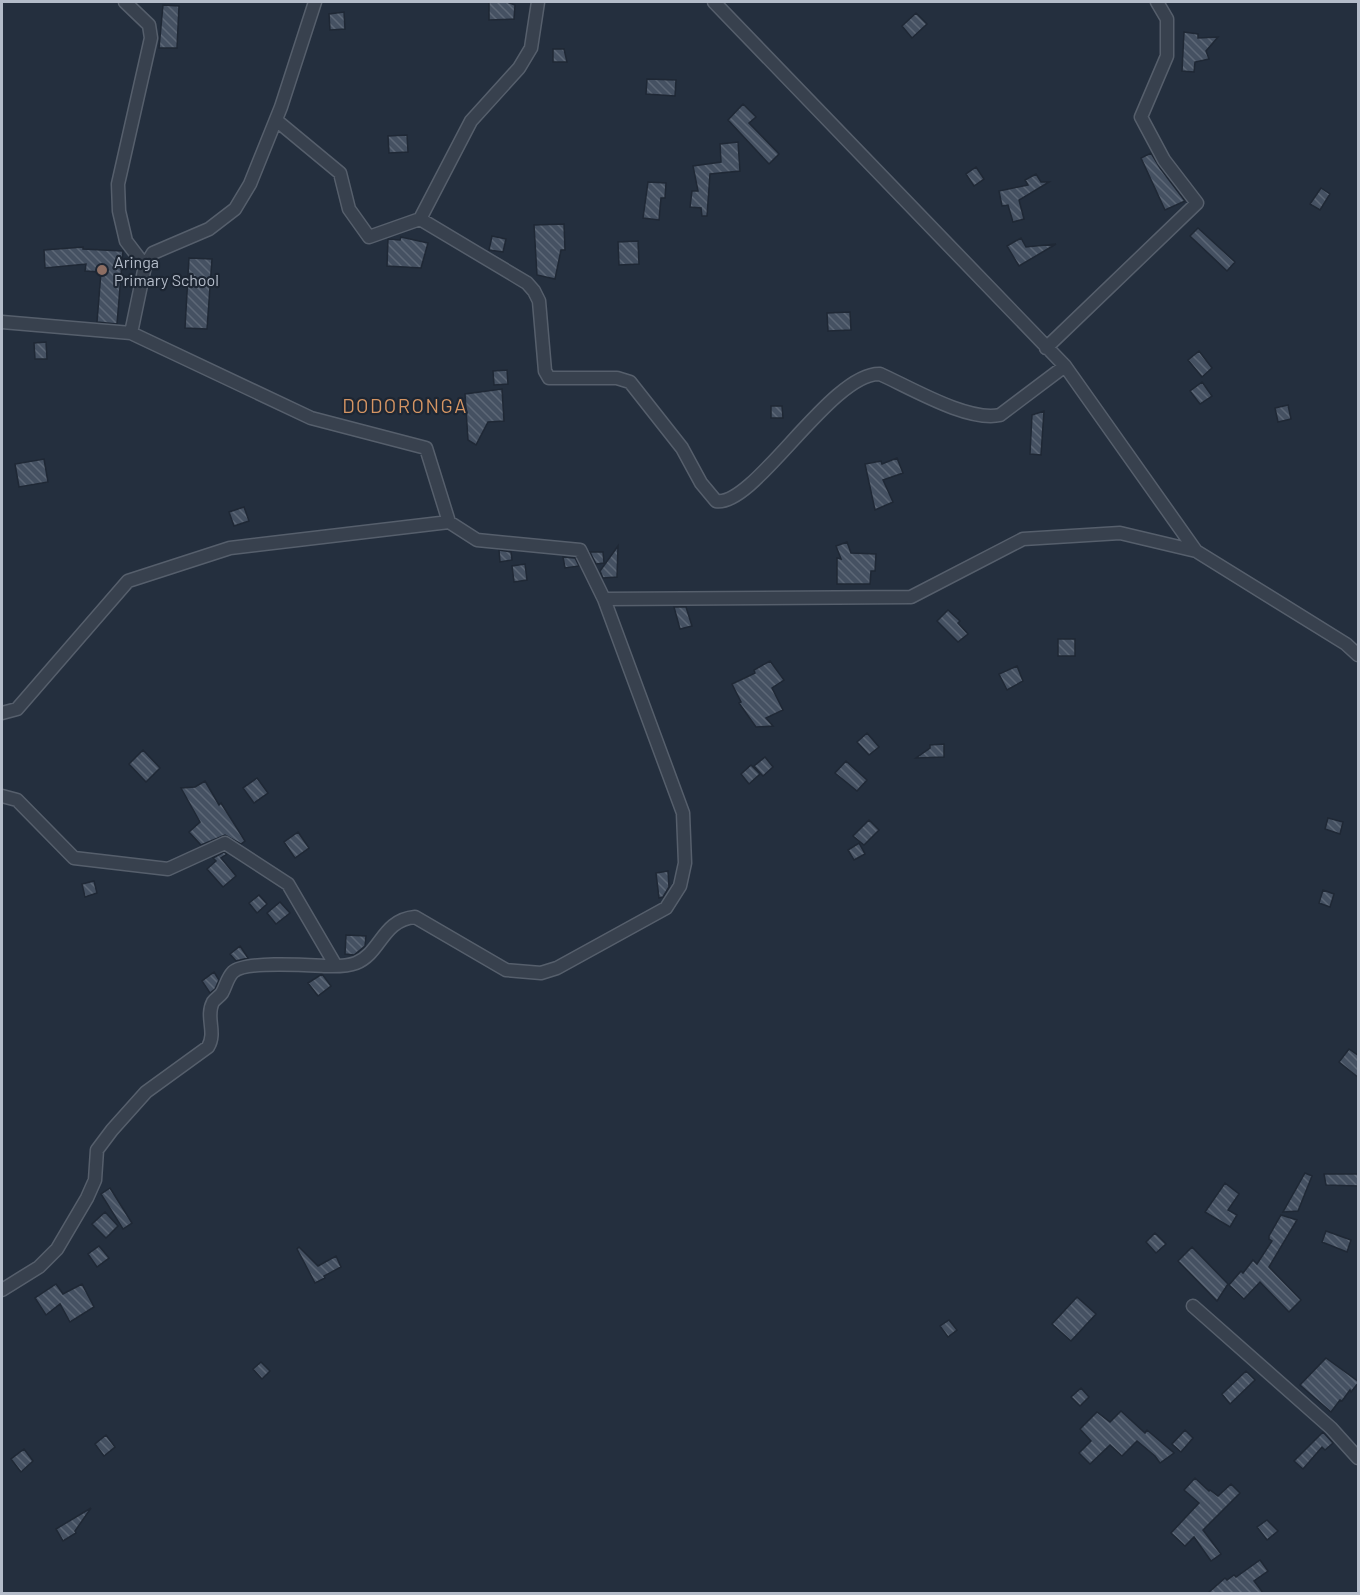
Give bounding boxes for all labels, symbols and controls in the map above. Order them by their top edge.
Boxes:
place label: Aringa Primary School [114,252,219,289]
marker: Aringa Primary School [95,263,109,277]
district label: DODORONGA [342,393,468,417]

